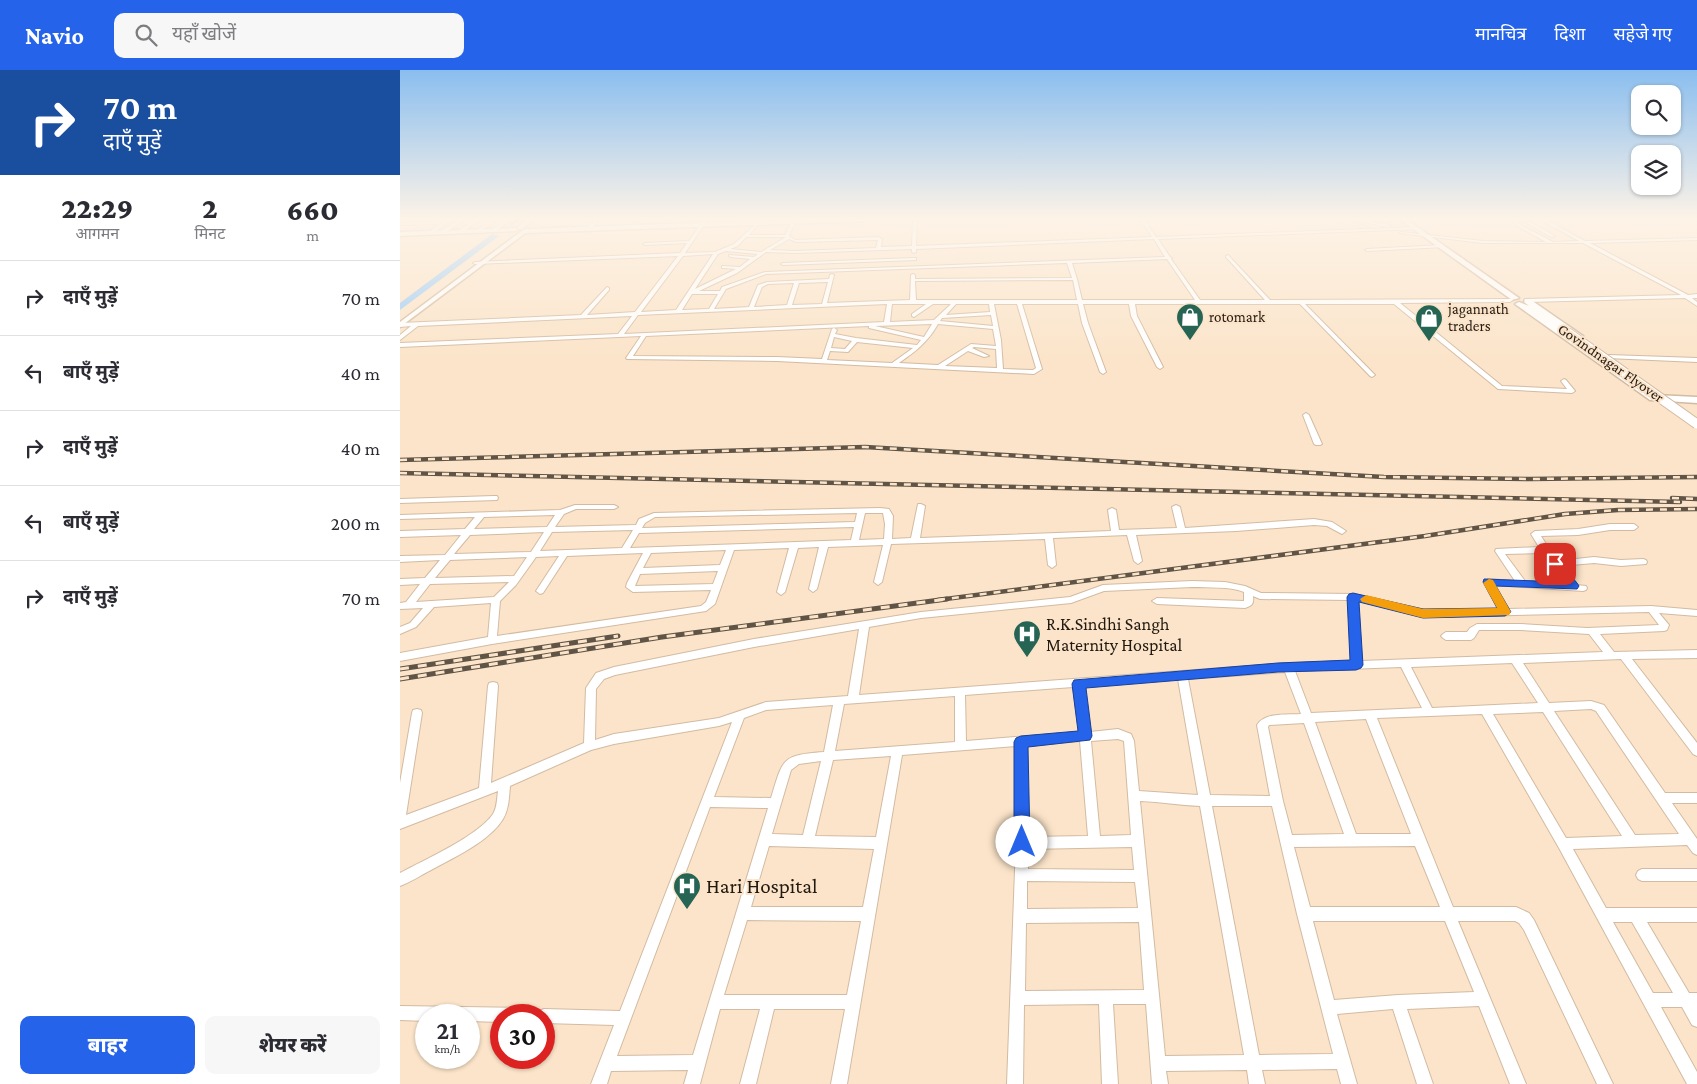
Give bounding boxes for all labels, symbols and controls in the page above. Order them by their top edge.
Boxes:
search box [114,13,464,58]
icon: search [132,21,160,49]
text: Navio [25,22,84,49]
text: यहाँ खोजें [172,23,236,44]
text: मानचित्र [1475,24,1526,44]
text: दिशा [1554,24,1585,44]
text: सहेजे गए [1613,24,1672,44]
map controls [1631,85,1681,195]
button: search [1631,85,1681,135]
text: 70 m [103,88,177,127]
icon: right [20,90,85,155]
text: दाएँ मुड़ें [103,129,162,154]
button: layers [1631,145,1681,195]
text: 22:29 [61,191,133,224]
text: 2 [202,191,218,224]
text: 660 [286,193,339,226]
text: आगमन [75,225,119,242]
text: मिनट [195,225,225,242]
text: m [306,227,319,244]
icon: right [20,284,48,312]
text: दाएँ मुड़ें [63,286,118,307]
text: 70 m [342,288,380,309]
place label: jagannath traders [1447,301,1509,334]
shop icon: rotomark [1175,302,1205,341]
shop icon: jagannath traders [1414,303,1444,342]
place label: rotomark [1209,309,1266,325]
street label: Govindnagar Flyover [1555,321,1667,407]
icon: left [20,359,48,387]
text: बाएँ मुड़ें [63,361,119,382]
text: 40 m [341,363,380,384]
icon: right [20,434,48,462]
text: दाएँ मुड़ें [63,436,118,457]
text: 40 m [341,438,380,459]
icon: left [20,509,48,537]
text: बाएँ मुड़ें [63,511,119,532]
text: 200 m [331,513,380,534]
pin [1534,543,1576,585]
icon: arrive [1541,550,1569,578]
icon: right [20,584,48,612]
text: दाएँ मुड़ें [63,586,118,607]
text: 70 m [342,588,380,609]
place label: R.K.Sindhi Sangh Maternity Hospital [1046,614,1182,655]
hospital icon: R.K.Sindhi Sangh Maternity Hospital [1012,619,1042,658]
position arrow [995,815,1047,867]
hospital icon: Hari Hospital [672,871,702,910]
place label: Hari Hospital [706,874,817,898]
speed limit sign: 30 [490,1004,555,1069]
button: बाहर [20,1016,195,1074]
button: शेयर करें [205,1016,380,1074]
text: 21 [436,1017,459,1044]
text: km/h [435,1042,460,1056]

